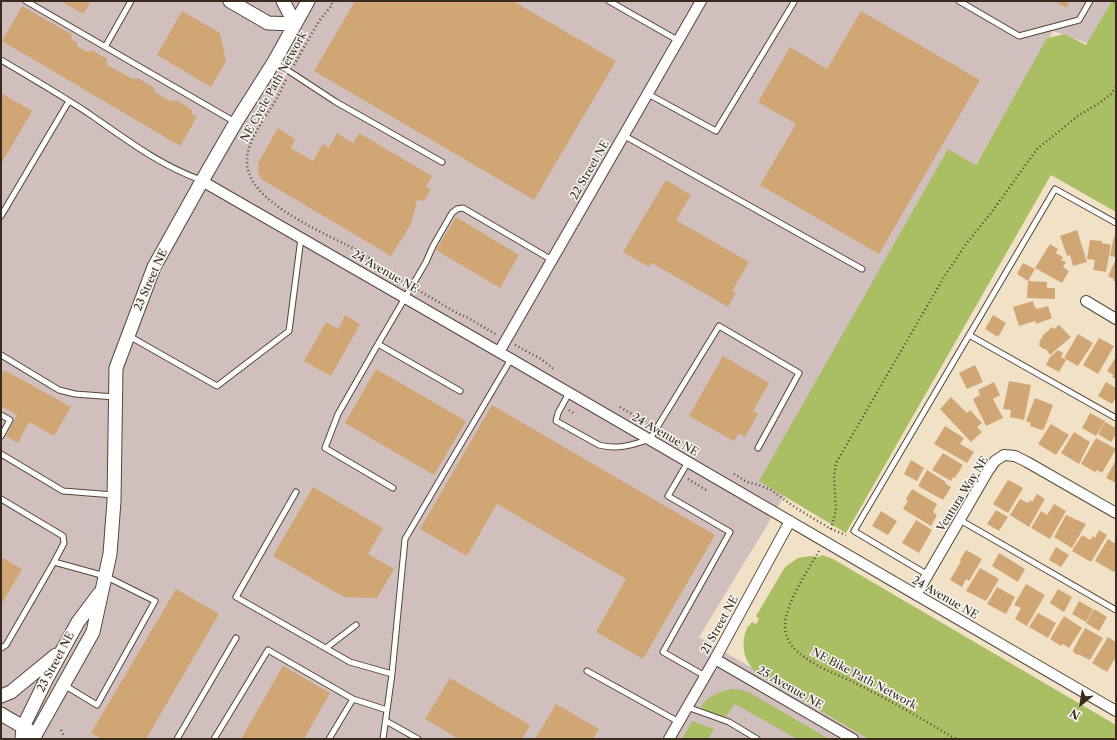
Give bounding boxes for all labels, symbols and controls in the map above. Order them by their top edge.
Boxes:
street label: NE Cycle Path Network [238,30,310,144]
street label: 22 Street NE [568,138,612,202]
street label: 23 Street NE [132,247,170,313]
street label: 24 Avenue NE [350,248,420,296]
street label: 24 Avenue NE [630,411,700,459]
street label: Ventura Way NE [935,454,991,534]
street label: 24 Avenue NE [910,574,980,622]
street label: 21 Street NE [699,594,741,656]
street label: 23 Street NE [35,630,77,694]
street label: NE Bike Path Network [809,646,919,712]
street label: 25 Avenue NE [755,664,825,712]
north arrow [1061,684,1101,724]
text: N [1067,706,1083,723]

